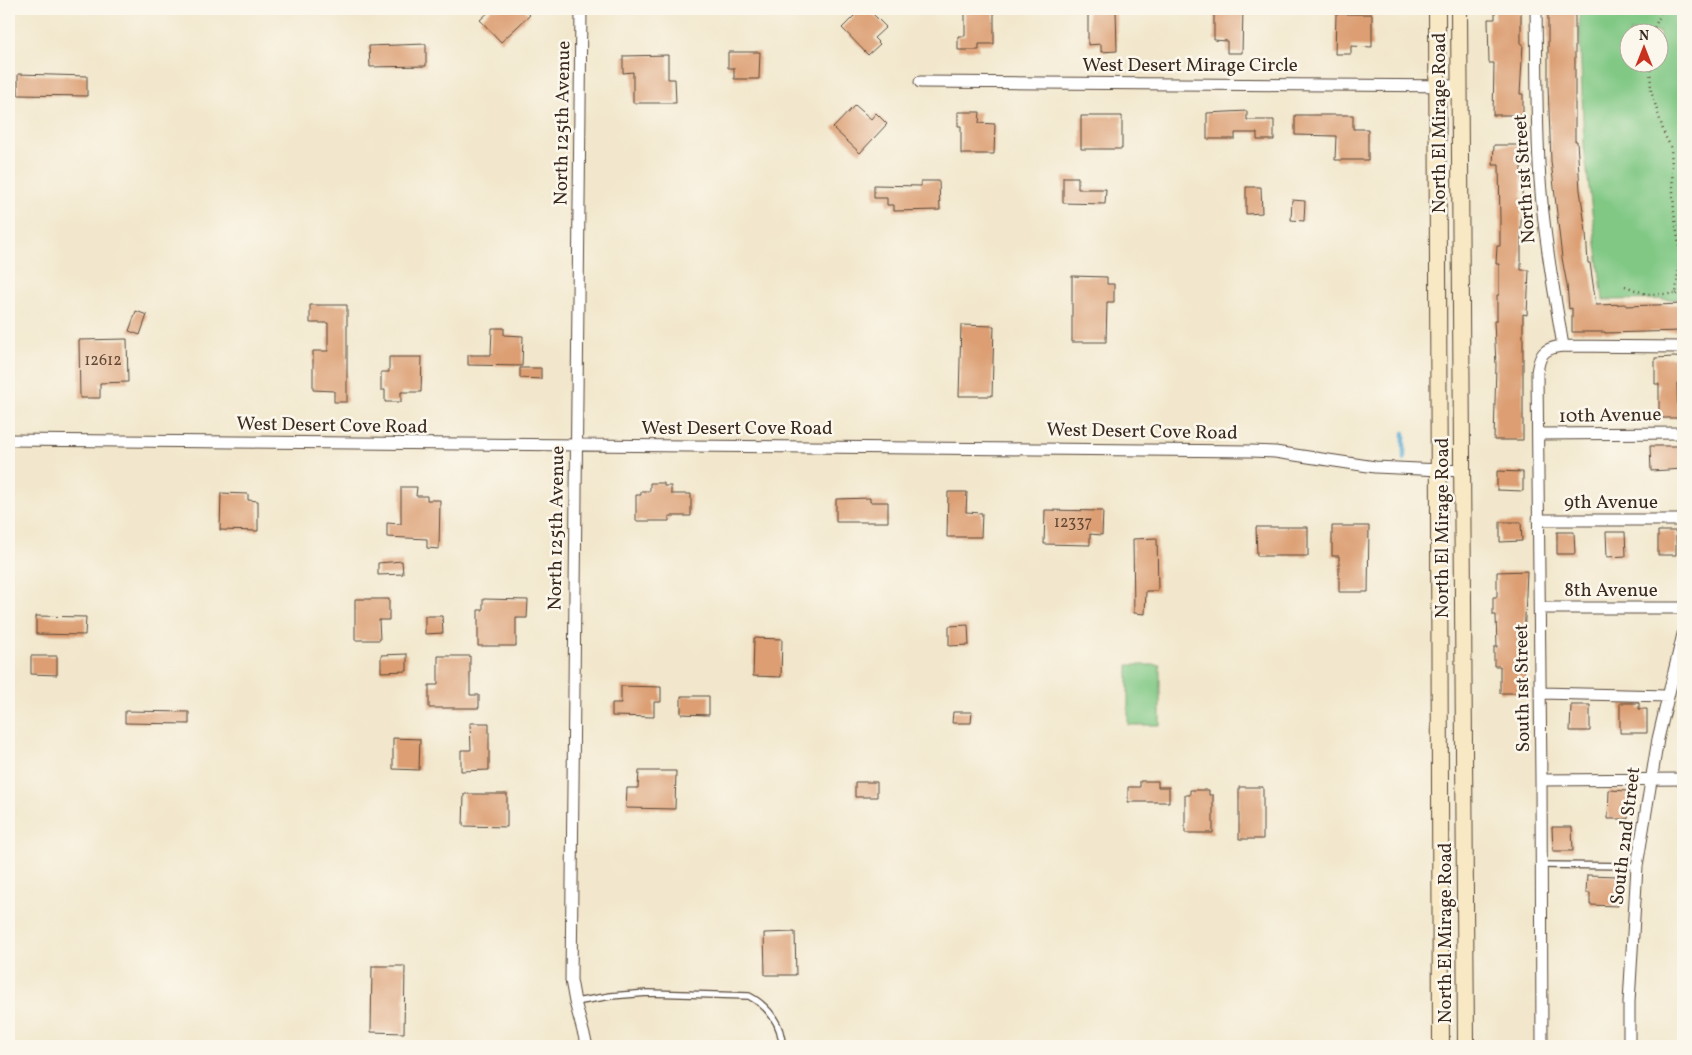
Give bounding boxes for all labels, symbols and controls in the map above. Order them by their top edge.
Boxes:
north arrow [1620,22,1670,72]
text: N [1639,27,1649,46]
street label: North El Mirage Road [1427,32,1453,214]
street label: North 125th Avenue [549,40,577,206]
street label: West Desert Mirage Circle [1082,53,1298,79]
street label: North 1st Street [1507,113,1542,245]
house number: 12612 [84,350,122,372]
street label: 10th Avenue [1558,402,1662,430]
street label: West Desert Cove Road [236,411,428,441]
street label: West Desert Cove Road [641,416,833,442]
street label: West Desert Cove Road [1046,417,1238,447]
street label: North El Mirage Road [1430,437,1456,619]
street label: North 125th Avenue [543,445,571,611]
street label: 9th Avenue [1564,490,1658,516]
house number: 12337 [1054,512,1092,534]
street label: 8th Avenue [1564,578,1658,604]
street label: South 1st Street [1509,623,1537,753]
street label: South 2nd Street [1605,765,1647,907]
street label: North El Mirage Road [1433,842,1459,1024]

